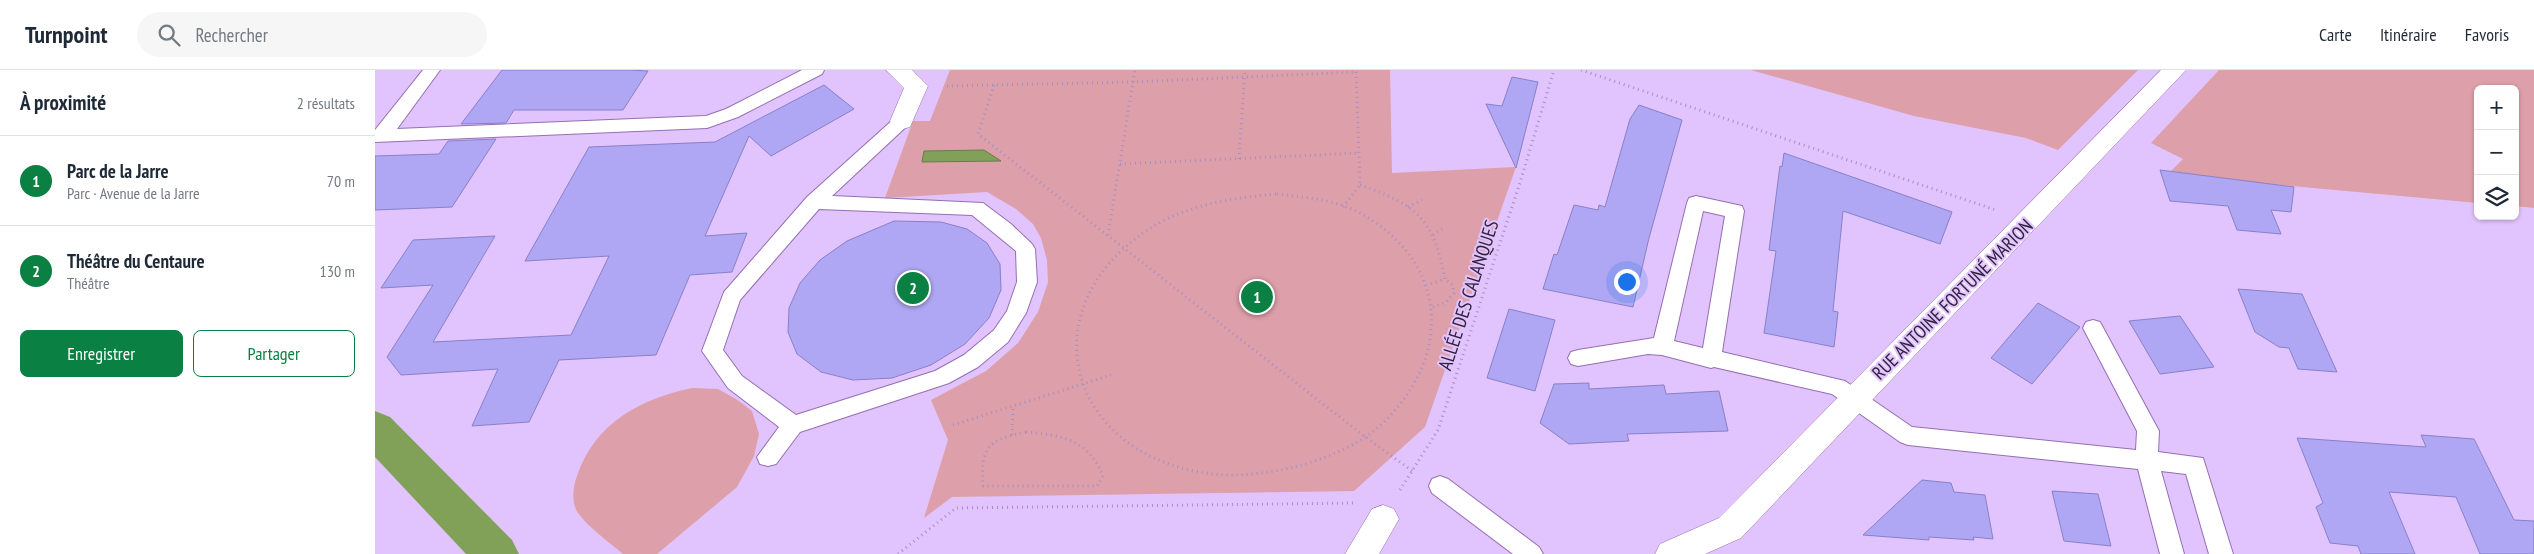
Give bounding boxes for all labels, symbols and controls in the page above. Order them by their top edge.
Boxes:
search box [137,12,487,57]
text: Turnpoint [25,19,107,50]
icon: search [155,21,183,49]
text: Rechercher [195,23,268,47]
text: Carte [2319,23,2352,46]
text: Itinéraire [2380,23,2437,46]
text: Favoris [2465,23,2509,46]
map controls [2474,85,2519,220]
button: + [2474,85,2519,130]
text: À proximité [20,89,106,116]
text: 2 résultats [297,93,355,113]
button: − [2474,130,2519,175]
text: Parc de la Jarre [67,159,169,183]
text: 1 [32,171,40,191]
text: 70 m [327,171,355,191]
button: layers [2474,175,2519,220]
text: Parc · Avenue de la Jarre [67,183,200,203]
street label: RUE ANTOINE FORTUNÉ MARION [1867,214,2037,384]
street label: ALLÉE DES CALANQUES [1432,217,1504,373]
text: Théâtre du Centaure [67,249,205,273]
text: 2 [32,261,40,281]
text: 130 m [320,261,355,281]
pin: 2 [897,269,929,307]
your location [1614,269,1640,295]
text: Théâtre [67,273,110,293]
pin: 1 [1241,278,1273,316]
button: Enregistrer [20,330,183,377]
button: Partager [193,330,355,377]

